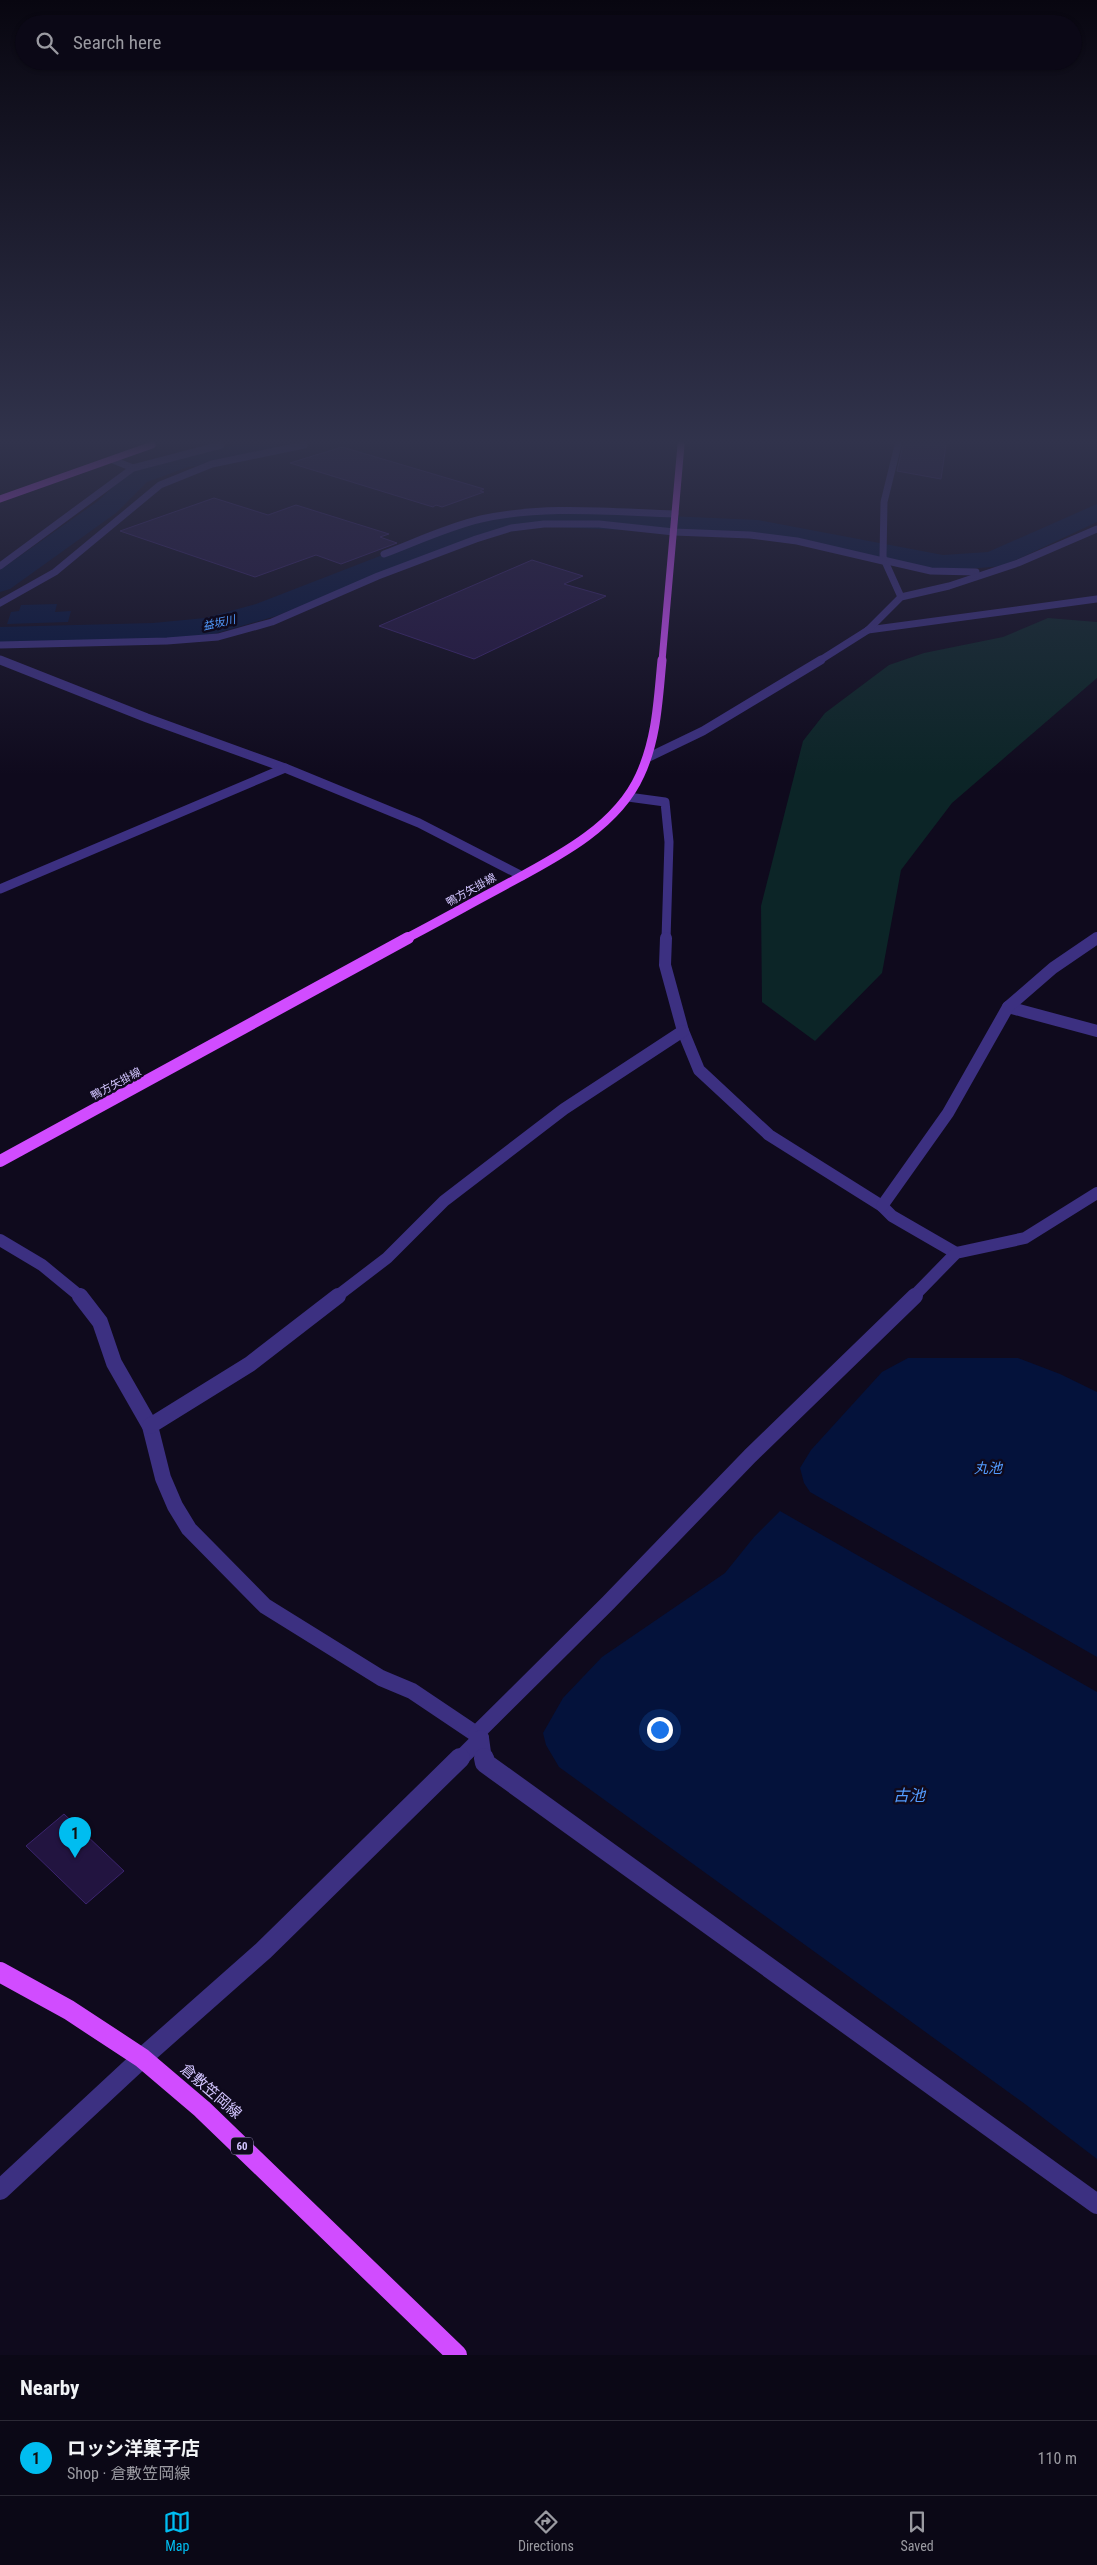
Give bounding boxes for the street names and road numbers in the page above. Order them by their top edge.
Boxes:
street label: 鴨方矢掛線 [444,871,498,909]
street label: 鴨方矢掛線 [89,1065,143,1103]
street label: 倉敷笠岡線 [177,2060,245,2122]
road number: 60 [231,2138,253,2154]

